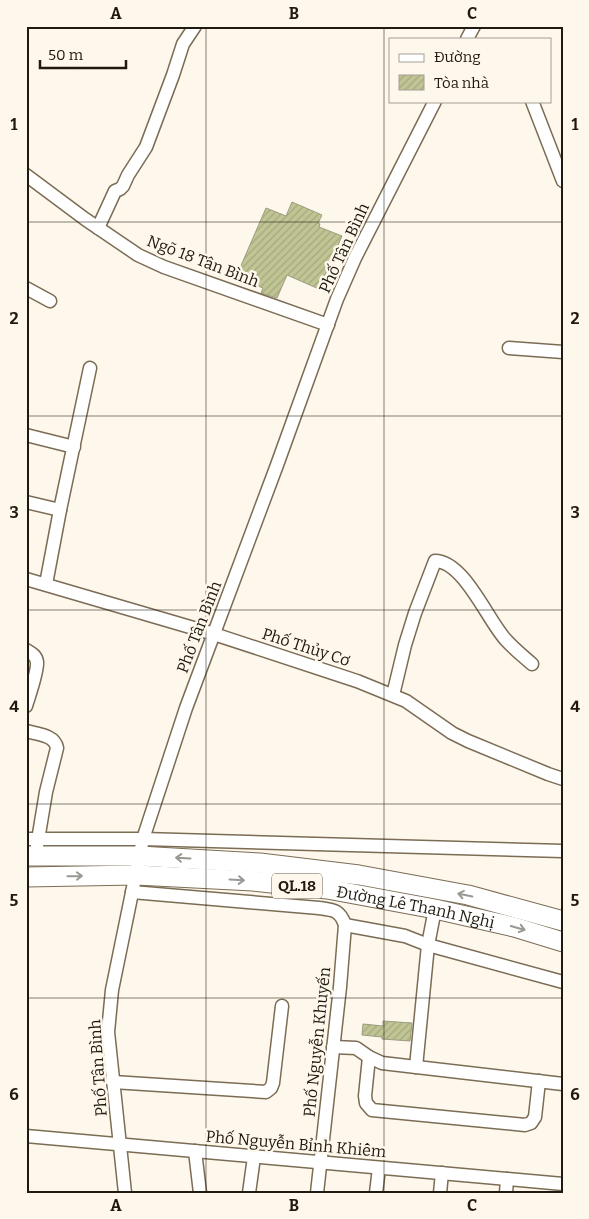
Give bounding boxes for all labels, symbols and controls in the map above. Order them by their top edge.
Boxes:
text: A [110,4,122,23]
text: B [289,4,299,23]
text: C [467,4,477,23]
scale bar [40,38,126,70]
legend [389,38,552,102]
text: 50 m [48,46,84,64]
text: Đường [434,48,481,66]
text: Tòa nhà [434,74,489,92]
text: 1 [11,115,18,134]
text: 1 [572,115,579,134]
street label: Phố Tân Bình [314,200,373,296]
street label: Ngõ 18 Tân Bình [144,231,262,291]
text: 2 [9,309,19,328]
text: 2 [570,309,580,328]
text: 3 [9,503,19,522]
text: 3 [570,503,580,522]
street label: Phố Tân Bình [172,578,225,676]
street label: Phố Thủy Cơ [260,623,353,670]
text: 4 [9,697,19,716]
text: 4 [570,697,580,716]
one-way arrow [175,854,191,863]
one-way arrow [66,871,83,881]
road number: QL.18 [272,874,322,898]
one-way arrow [229,876,245,885]
street label: Đường Lê Thanh Nghị [335,881,497,932]
one-way arrow [458,890,474,899]
text: 5 [10,891,19,910]
text: 5 [571,891,580,910]
one-way arrow [509,924,525,934]
street label: Phố Nguyễn Khuyến [299,966,334,1118]
street label: Phố Tân Bình [84,1019,111,1117]
text: 6 [9,1085,19,1104]
text: 6 [570,1085,580,1104]
street label: Phố Nguyễn Bỉnh Khiêm [205,1126,387,1161]
text: A [110,1196,122,1215]
text: B [289,1196,299,1215]
text: C [467,1196,477,1215]

